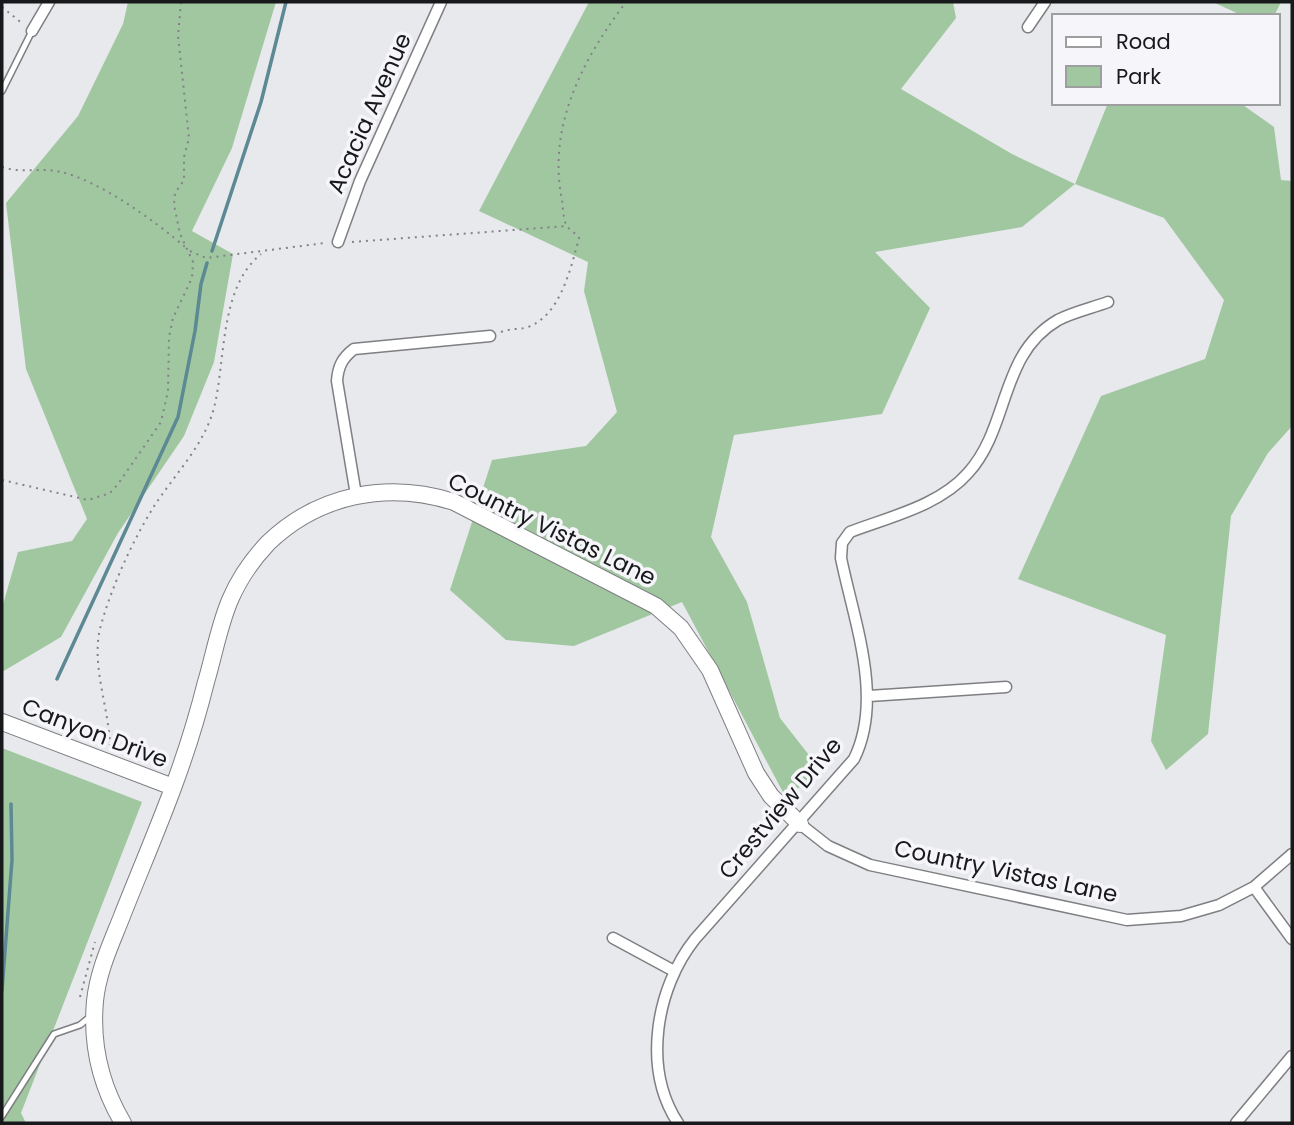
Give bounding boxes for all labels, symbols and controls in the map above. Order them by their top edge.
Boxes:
legend [1052,14,1280,105]
text: Road [1116,27,1171,56]
street label: Acacia Avenue [319,28,419,198]
text: Park [1116,62,1161,91]
street label: Country Vistas Lane [443,465,661,593]
street label: Canyon Drive [17,690,173,776]
street label: Crestview Drive [711,730,849,886]
street label: Country Vistas Lane [891,832,1121,910]

